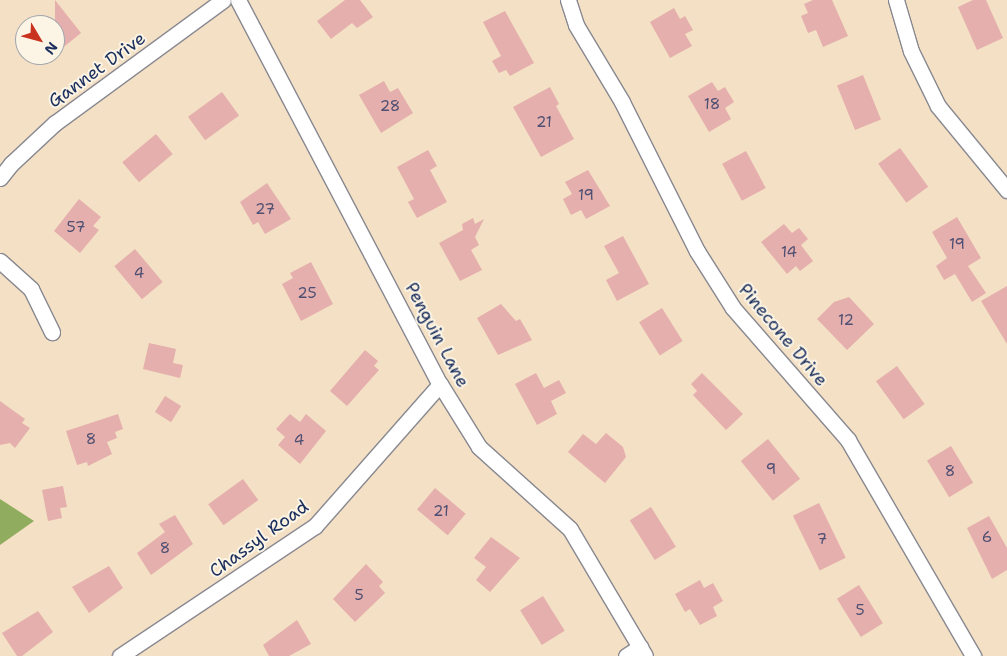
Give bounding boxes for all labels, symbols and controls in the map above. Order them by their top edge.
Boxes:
north arrow [15,15,65,65]
street label: Gannet Drive [44,27,150,113]
text: N [41,39,62,58]
house number: 18 [704,96,720,114]
house number: 28 [380,98,400,116]
house number: 21 [536,114,552,132]
house number: 19 [578,187,594,205]
house number: 27 [255,201,275,219]
house number: 57 [67,219,85,237]
house number: 19 [949,236,965,254]
house number: 14 [781,244,797,262]
house number: 4 [134,265,144,283]
street label: Penguin Lane [400,279,474,391]
street label: Pinecone Drive [734,279,832,391]
house number: 25 [297,285,317,303]
house number: 12 [838,312,854,330]
house number: 8 [86,431,96,449]
house number: 4 [294,432,304,450]
house number: 9 [766,461,776,479]
house number: 8 [945,463,955,481]
street label: Chassyl Road [205,496,313,582]
house number: 21 [433,503,449,521]
house number: 6 [982,529,992,547]
house number: 7 [817,531,827,549]
house number: 8 [160,540,170,558]
house number: 5 [354,587,364,605]
house number: 5 [855,602,865,620]

